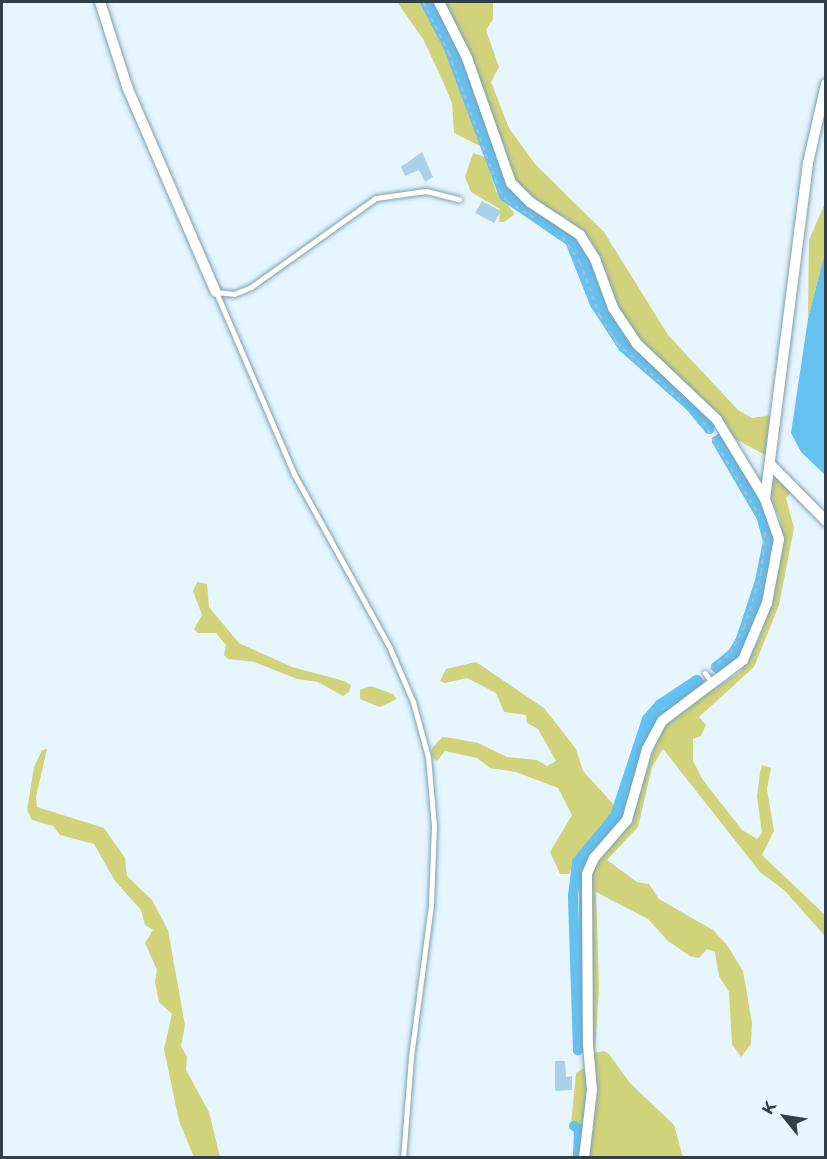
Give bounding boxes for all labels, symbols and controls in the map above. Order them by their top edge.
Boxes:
north arrow [755,1087,815,1147]
text: K [758,1098,780,1118]

